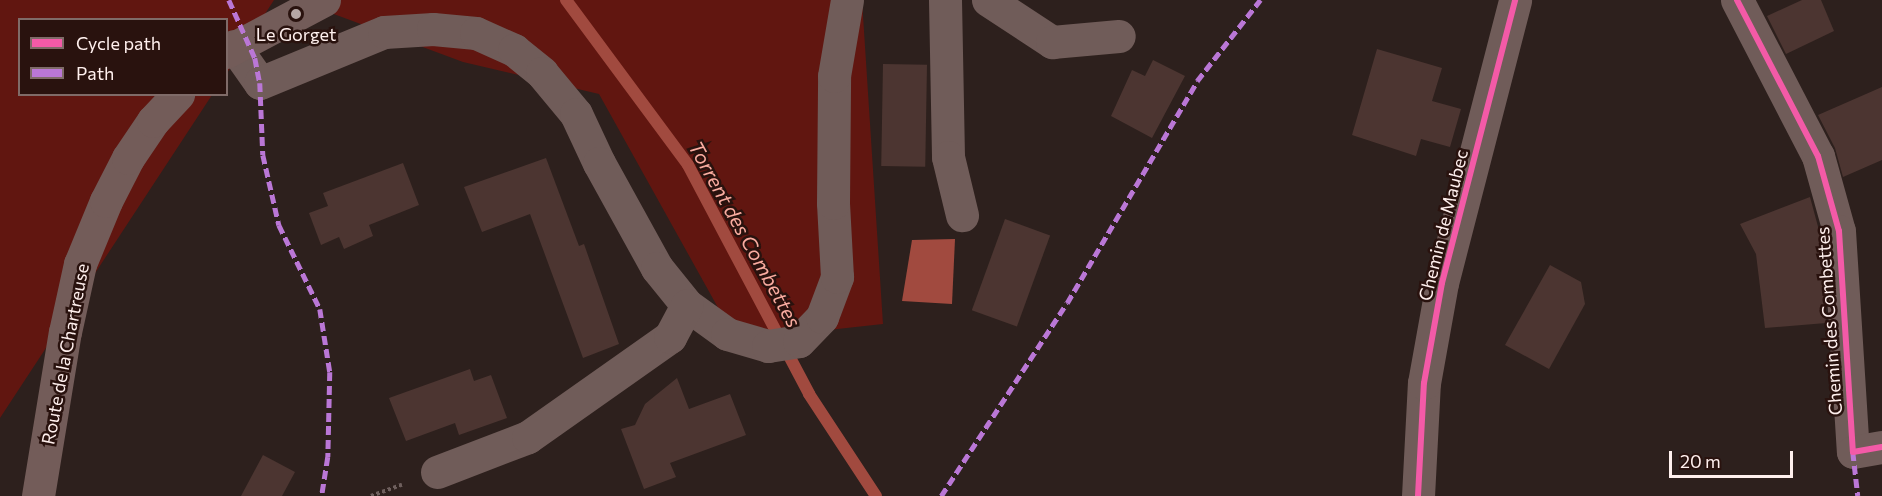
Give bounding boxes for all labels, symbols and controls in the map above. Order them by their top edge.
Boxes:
marker: Le Gorget [289,7,303,21]
legend [18,18,228,96]
place label: Le Gorget [256,23,336,45]
text: Cycle path [76,32,161,54]
text: Path [76,62,114,84]
water label: Torrent des Combettes [684,137,806,331]
street label: Chemin de Maubec [1414,147,1472,303]
street label: Chemin des Combettes [1812,226,1846,416]
street label: Route de la Chartreuse [37,262,93,446]
scale bar [1672,439,1796,477]
text: 20 m [1680,450,1721,472]

